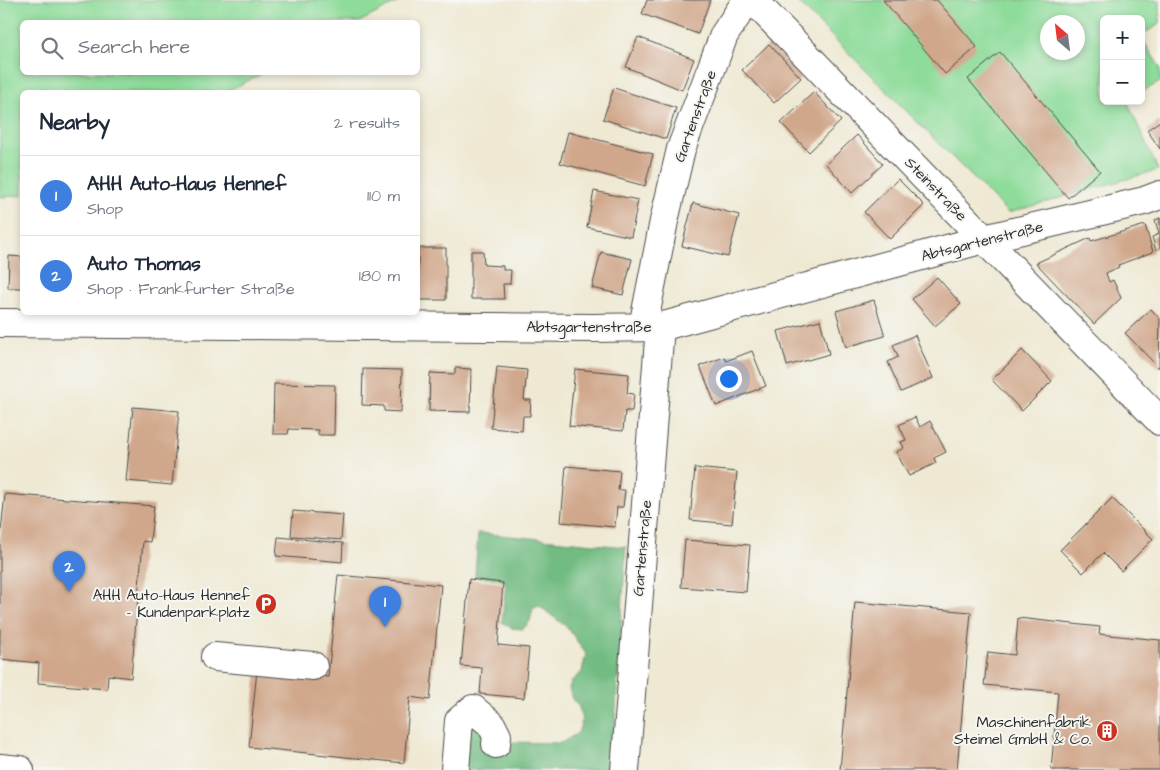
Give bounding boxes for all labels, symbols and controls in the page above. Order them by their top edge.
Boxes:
north arrow [1040,15,1085,60]
map controls [1100,15,1145,105]
button: + [1100,15,1145,60]
search box [20,20,420,75]
icon: search [38,34,66,62]
text: Search here [78,34,190,61]
button: − [1100,60,1145,105]
street label: Gartenstraße [669,67,722,165]
text: Nearby [40,108,110,137]
text: 2 results [334,112,400,134]
street label: Steinstraße [900,153,972,226]
text: AHH Auto-Haus Hennef [87,171,286,198]
text: 1 [55,185,57,207]
text: 110 m [367,185,400,207]
text: Shop [87,198,123,220]
street label: Abtsgartenstraße [919,216,1046,268]
text: Auto Thomas [87,251,201,278]
text: 2 [51,265,61,287]
text: 180 m [359,265,400,287]
text: Shop · Frankfurter Straße [87,278,295,300]
street label: Abtsgartenstraße [526,317,652,339]
your location [716,366,742,392]
street label: Gartenstraße [628,499,657,597]
pin: 2 [53,551,85,592]
place label: AHH Auto-Haus Hennef - Kundenparkplatz [93,585,251,623]
pin: 1 [369,586,401,627]
parking icon: AHH Auto-Haus Hennef - Kundenparkplatz [254,592,278,616]
place label: Maschinenfabrik Steimel GmbH & Co. [954,712,1091,750]
building icon: Maschinenfabrik Steimel GmbH & Co. [1095,719,1119,743]

